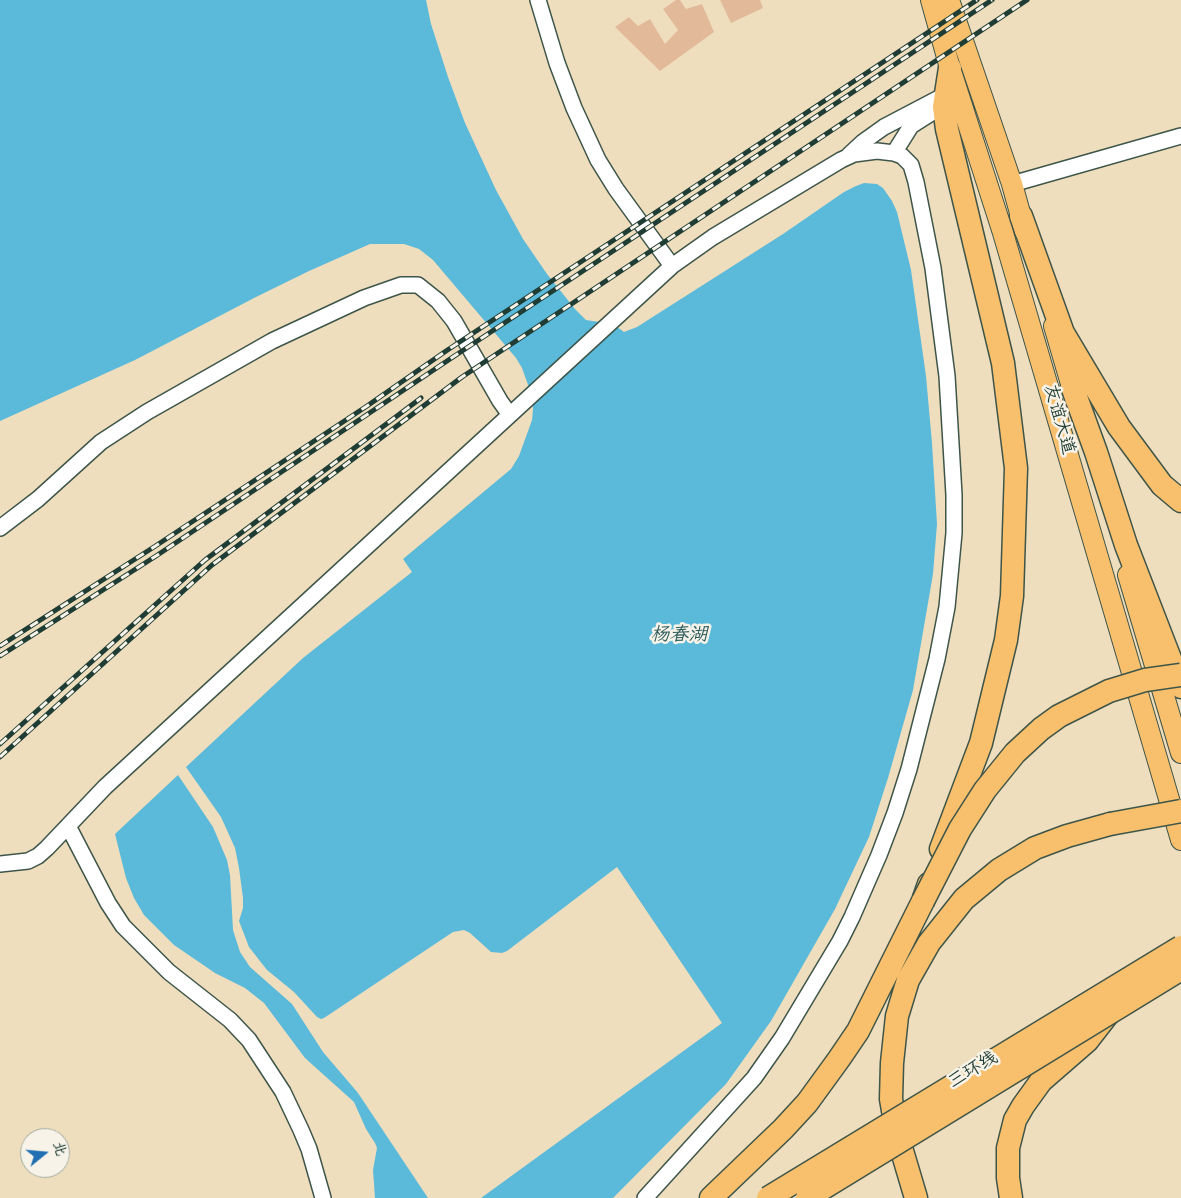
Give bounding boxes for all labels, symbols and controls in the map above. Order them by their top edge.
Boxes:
street label: 友谊大道 [1037,382,1077,458]
water label: 杨春湖 [651,626,707,648]
street label: 三环线 [945,1049,1003,1095]
north arrow [20,1128,70,1178]
text: 北 [47,1139,70,1159]

